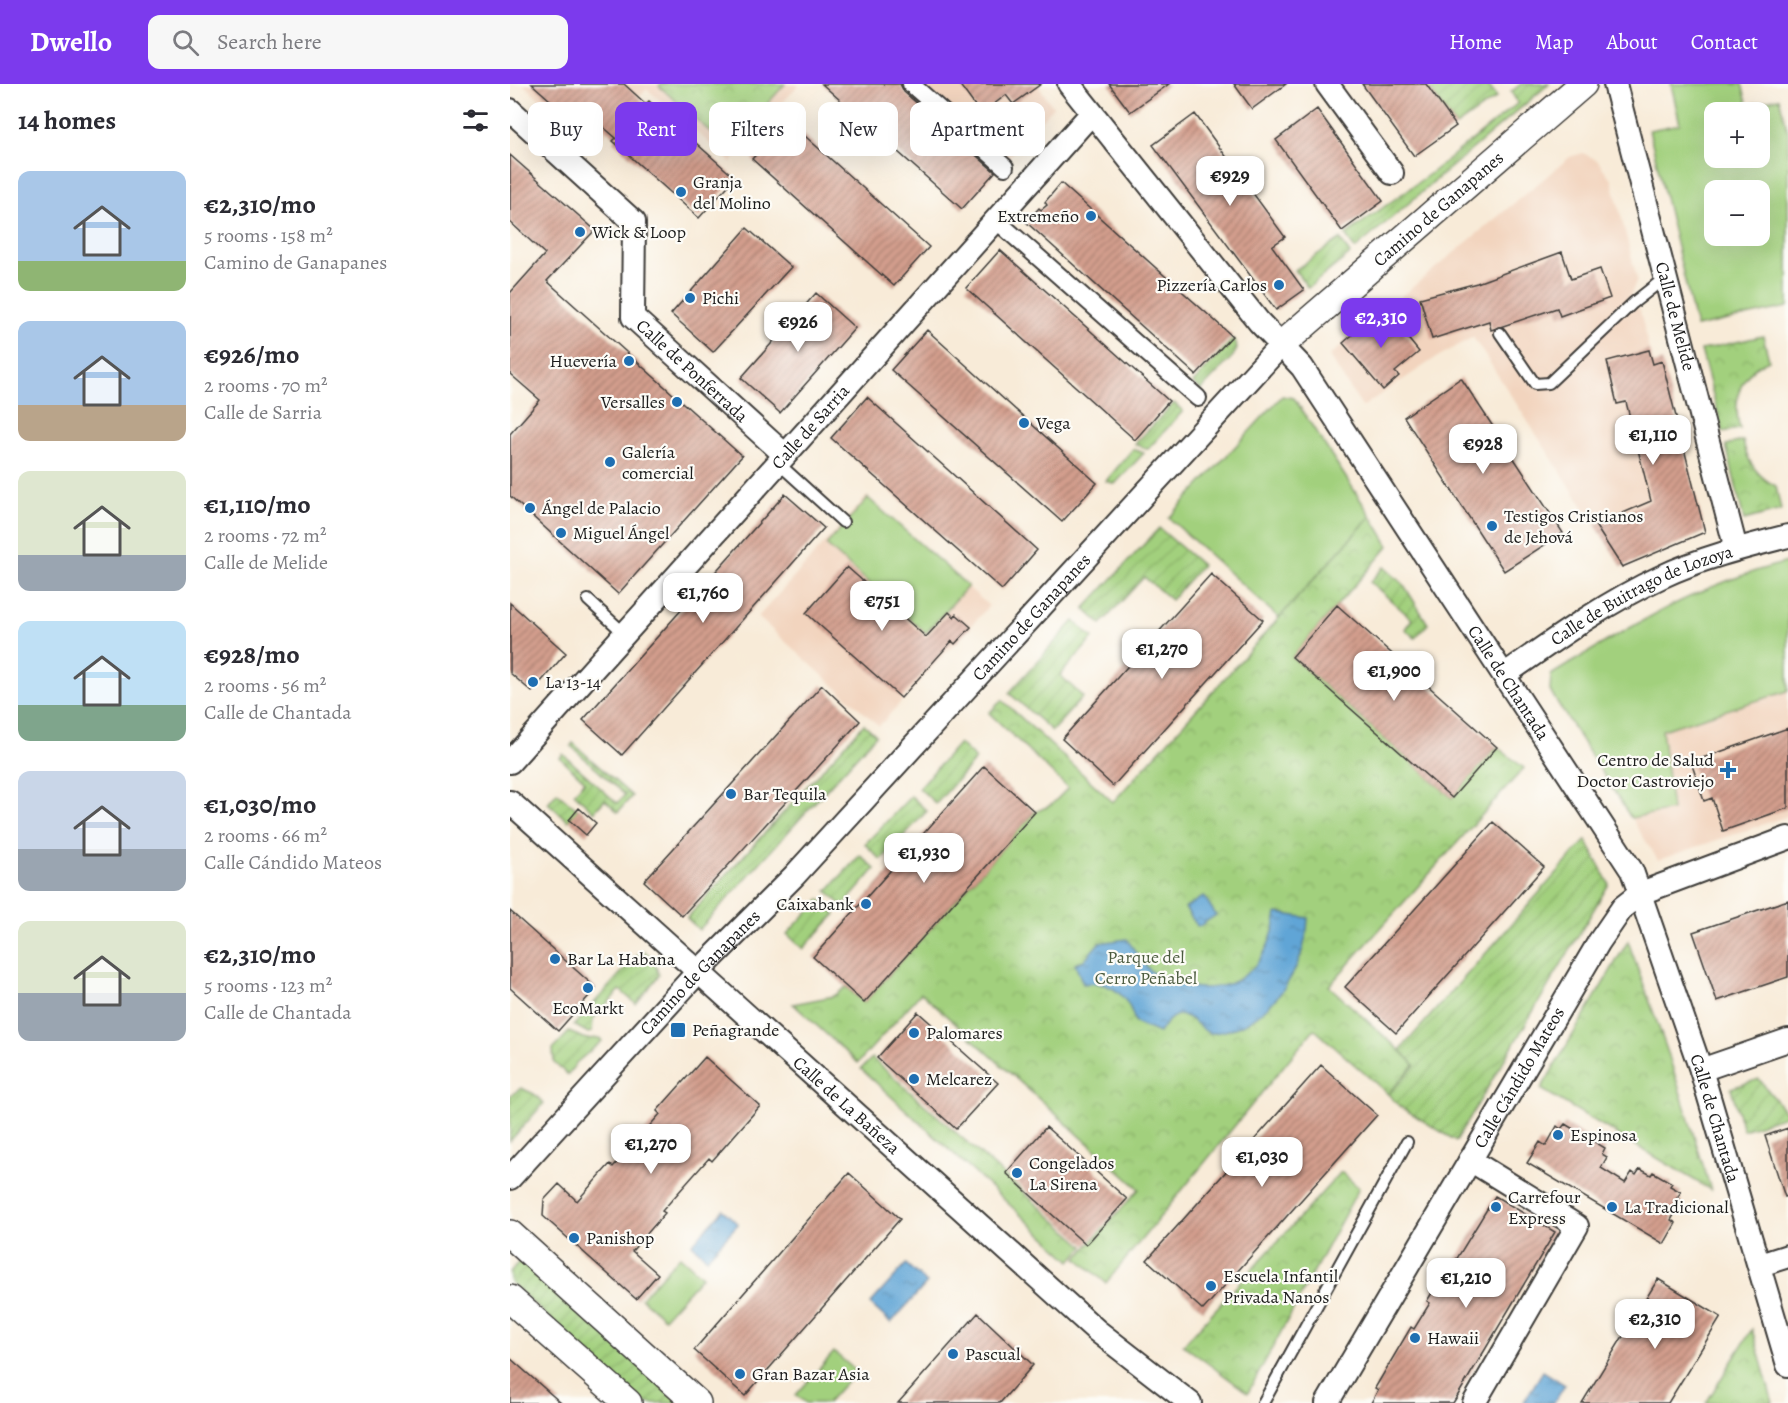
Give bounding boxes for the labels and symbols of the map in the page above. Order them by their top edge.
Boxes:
street label: Camino de Ganapanes [1368,146,1509,272]
pin: €929 [1194,156,1266,207]
place label: Granja del Molino [693,170,771,215]
marker: Granja del Molino [674,185,688,199]
place label: Extremeño [997,204,1079,228]
marker: Extremeño [1084,209,1098,223]
place label: Wick & Loop [591,220,686,244]
marker: Wick & Loop [573,225,587,239]
street label: Calle de Melide [1650,259,1701,373]
place label: Pizzería Carlos [1156,273,1267,297]
marker: Pizzería Carlos [1272,278,1286,292]
place label: Pichi [702,286,739,310]
marker: Pichi [683,291,697,305]
pin: €2,310 [1332,298,1430,349]
pin: €926 [762,302,834,353]
street label: Calle de Ponferrada [631,314,754,428]
place label: Huevería [549,349,618,373]
marker: Huevería [622,354,636,368]
street label: Calle de Sarria [766,379,855,475]
place label: Versalles [600,390,665,414]
marker: Versalles [670,395,684,409]
place label: Vega [1035,411,1071,435]
pin: €1,110 [1604,415,1702,466]
marker: Vega [1017,416,1031,430]
pin: €928 [1447,424,1519,475]
place label: Galería comercial [622,440,694,485]
marker: Galería comercial [603,455,617,469]
place label: Ángel de Palacio [541,496,661,520]
marker: Ángel de Palacio [523,501,537,515]
place label: Testigos Cristianos de Jehová [1504,504,1643,549]
marker: Testigos Cristianos de Jehová [1485,519,1499,533]
place label: Miguel Ángel [573,521,670,545]
marker: Miguel Ángel [554,526,568,540]
street label: Calle de Buitrago de Lozoya [1546,539,1736,651]
street label: Camino de Ganapanes [967,548,1096,686]
pin: €1,760 [654,573,752,624]
pin: €751 [846,581,918,632]
street label: Calle de Chantada [1462,620,1555,745]
pin: €1,270 [1113,629,1211,680]
pin: €1,900 [1345,651,1443,702]
place label: La 13-14 [545,670,601,694]
marker: La 13-14 [526,675,540,689]
place label: Centro de Salud Doctor Castroviejo [1577,748,1714,793]
marker: Centro de Salud Doctor Castroviejo [1719,761,1737,779]
place label: Bar Tequila [743,782,827,806]
marker: Bar Tequila [724,787,738,801]
pin: €1,930 [875,833,973,884]
place label: Caixabank [776,892,854,916]
marker: Caixabank [859,897,873,911]
street label: Camino de Ganapanes [634,904,766,1040]
park label: Parque del Cerro Peñabel [1095,945,1198,990]
place label: Bar La Habana [567,947,676,971]
marker: Bar La Habana [548,952,562,966]
marker: EcoMarkt [581,981,595,995]
place label: EcoMarkt [552,996,624,1020]
street label: Calle Cándido Mateos [1468,1002,1570,1153]
place label: Peñagrande [692,1018,779,1042]
marker: Peñagrande [669,1021,687,1039]
place label: Palomares [926,1021,1003,1045]
marker: Palomares [907,1026,921,1040]
street label: Calle de La Bañeza [788,1051,906,1160]
street label: Calle de Chantada [1684,1051,1746,1186]
place label: Melcarez [926,1067,992,1091]
marker: Melcarez [907,1072,921,1086]
place label: Espinosa [1570,1123,1638,1147]
pin: €1,270 [602,1124,700,1175]
marker: Espinosa [1551,1128,1565,1142]
pin: €1,030 [1213,1137,1311,1188]
place label: Congelados La Sirena [1029,1151,1114,1196]
marker: Congelados La Sirena [1010,1166,1024,1180]
place label: Carrefour Express [1508,1185,1581,1230]
place label: La Tradicional [1624,1195,1729,1219]
marker: Carrefour Express [1489,1200,1503,1214]
marker: La Tradicional [1605,1200,1619,1214]
place label: Panishop [586,1226,654,1250]
marker: Panishop [567,1231,581,1245]
pin: €1,210 [1417,1258,1515,1309]
place label: Escuela Infantil Privada Nanos [1223,1264,1339,1309]
marker: Escuela Infantil Privada Nanos [1204,1279,1218,1293]
pin: €2,310 [1606,1299,1704,1350]
place label: Hawaii [1427,1326,1479,1350]
marker: Hawaii [1408,1331,1422,1345]
place label: Pascual [965,1342,1021,1366]
marker: Pascual [946,1347,960,1361]
place label: Gran Bazar Asia [752,1362,870,1386]
marker: Gran Bazar Asia [733,1367,747,1381]

